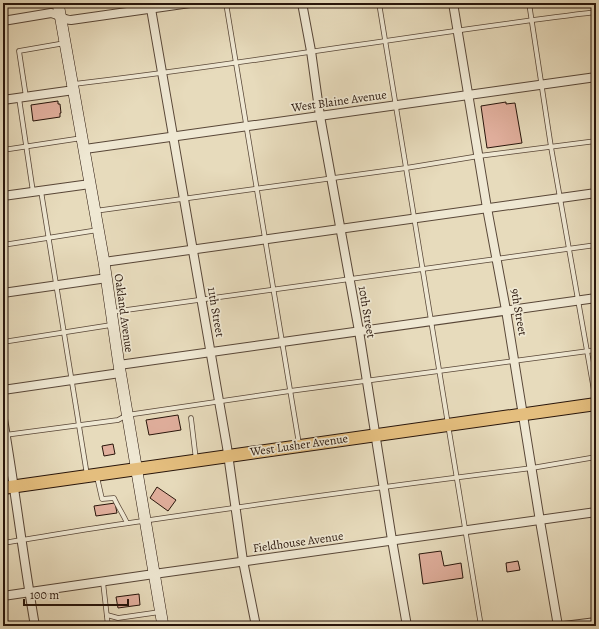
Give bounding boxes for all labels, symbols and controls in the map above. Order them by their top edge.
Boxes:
street label: West Blaine Avenue [289,86,388,116]
street label: Oakland Avenue [111,273,137,353]
street label: 10th Street [355,285,379,339]
street label: 11th Street [204,286,228,338]
street label: 9th Street [507,287,531,337]
street label: West Lusher Avenue [248,430,349,460]
street label: Fieldhouse Avenue [252,528,344,556]
scale bar [24,581,128,607]
text: 100 m [30,587,59,603]

